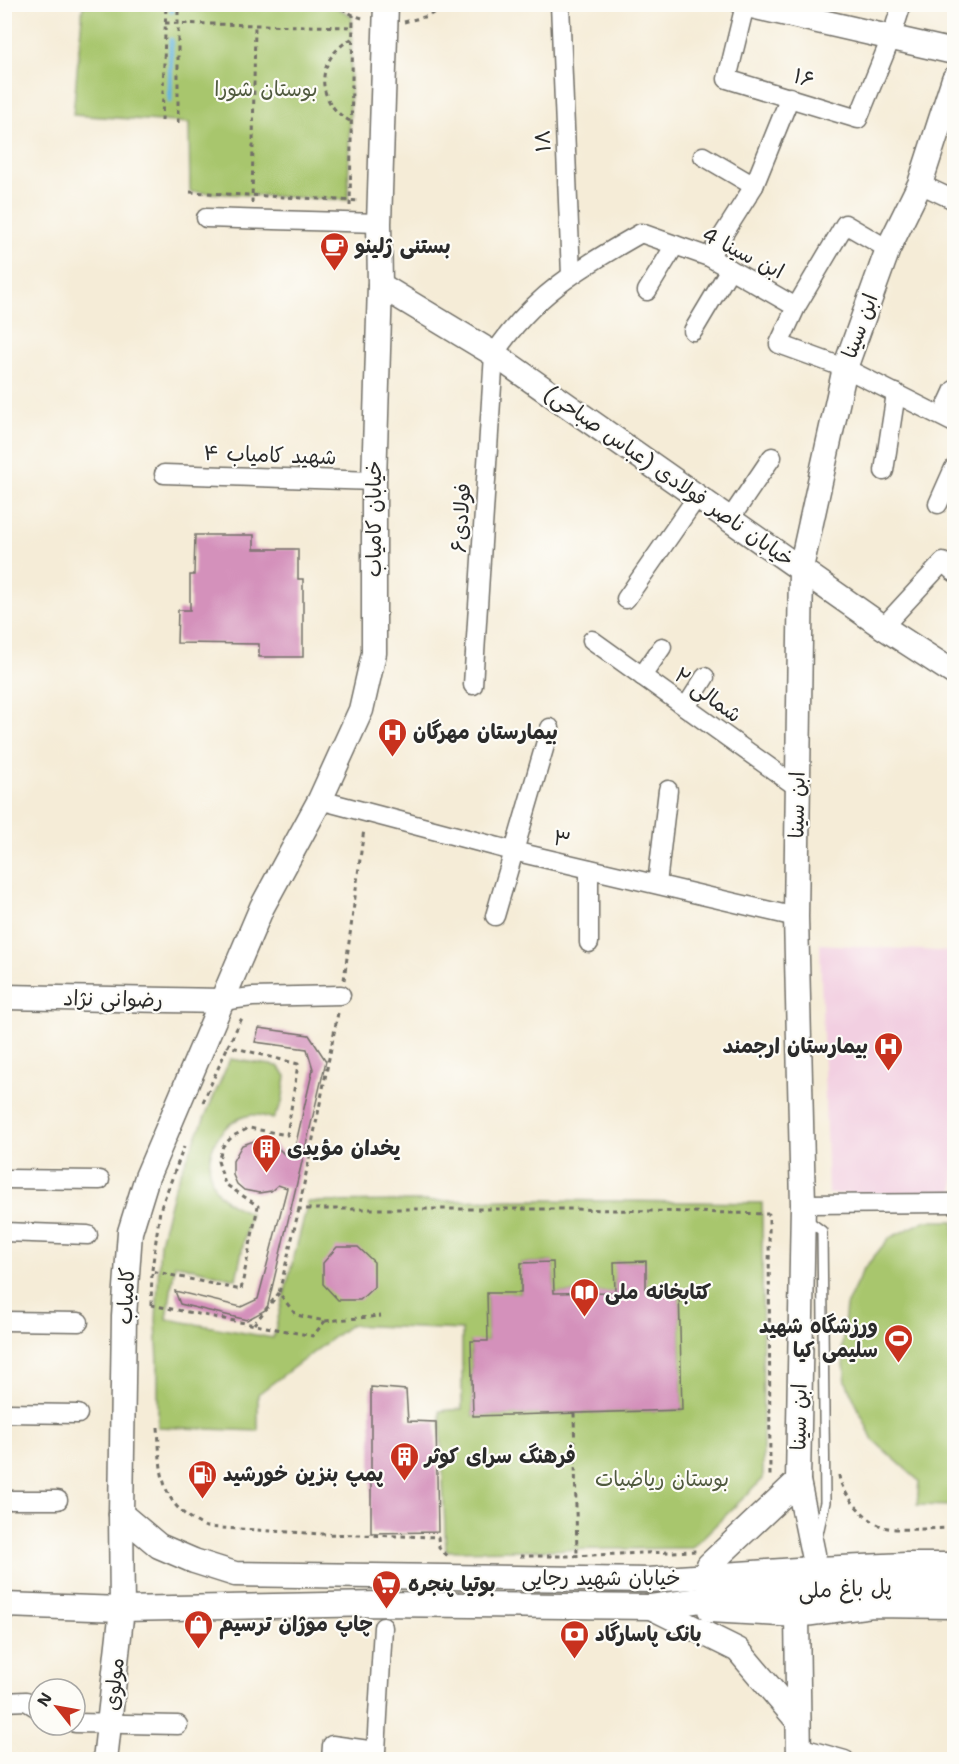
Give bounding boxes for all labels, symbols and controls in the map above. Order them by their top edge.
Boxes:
street label: ۱۶ [790,62,818,94]
park label: بوستان شورا [214,75,318,103]
street label: ۱۸ [529,129,557,153]
street label: ابن سینا 4 [697,220,789,286]
cafe icon: بستنی ژلینو [318,230,350,272]
place label: بستنی ژلینو [354,232,451,260]
street label: ابن سینا [835,290,885,362]
street label: خیابان ناصر فولادی (عباس صباحی) [538,379,800,573]
street label: شهید کامیاب ۴ [203,439,337,471]
street label: خیابان کامیاب [360,461,388,577]
street label: فولادی۶ [445,482,477,554]
street label: ۲ شمالی [669,661,747,729]
hospital icon: بیمارستان مهرگان [376,716,408,758]
place label: بیمارستان مهرگان [413,718,558,746]
street label: ابن سینا [782,771,812,839]
street label: ۳ [550,823,574,855]
street label: رضوانی نژاد [63,984,163,1014]
hospital icon: بیمارستان ارجمند [873,1030,905,1072]
place label: بیمارستان ارجمند [722,1032,868,1060]
building icon: یخدان مؤیدی [250,1132,282,1174]
place label: یخدان مؤیدی [287,1134,400,1162]
street label: کامیاب [111,1267,141,1325]
library icon: کتابخانه ملی [568,1276,600,1318]
place label: کتابخانه ملی [605,1278,712,1306]
place label: ورزشگاه شهید سلیمی کیا [759,1312,878,1364]
sports icon: ورزشگاه شهید سلیمی کیا [883,1322,915,1364]
street label: ابن سینا [784,1383,814,1451]
building icon: فرهنگ سرای کوثر [388,1440,420,1482]
place label: فرهنگ سرای کوثر [423,1442,576,1470]
fuel station icon: پمپ بنزین خورشید [186,1458,218,1500]
place label: پمپ بنزین خورشید [223,1460,383,1488]
park label: بوستان ریاضیات [595,1465,729,1493]
street label: خیابان شهید رجایی [521,1564,681,1592]
supermarket icon: بوتیا پنجره [371,1568,403,1610]
place label: بوتیا پنجره [408,1570,496,1598]
street label: پل باغ ملی [798,1573,892,1606]
shop icon: چاپ موژان ترسیم [182,1608,214,1650]
place label: چاپ موژان ترسیم [219,1610,373,1640]
bank icon: بانک پاسارگاد [558,1618,590,1660]
place label: بانک پاسارگاد [595,1620,702,1648]
street label: مولوی [97,1656,131,1712]
north arrow [27,1677,87,1737]
text: N [32,1689,57,1710]

